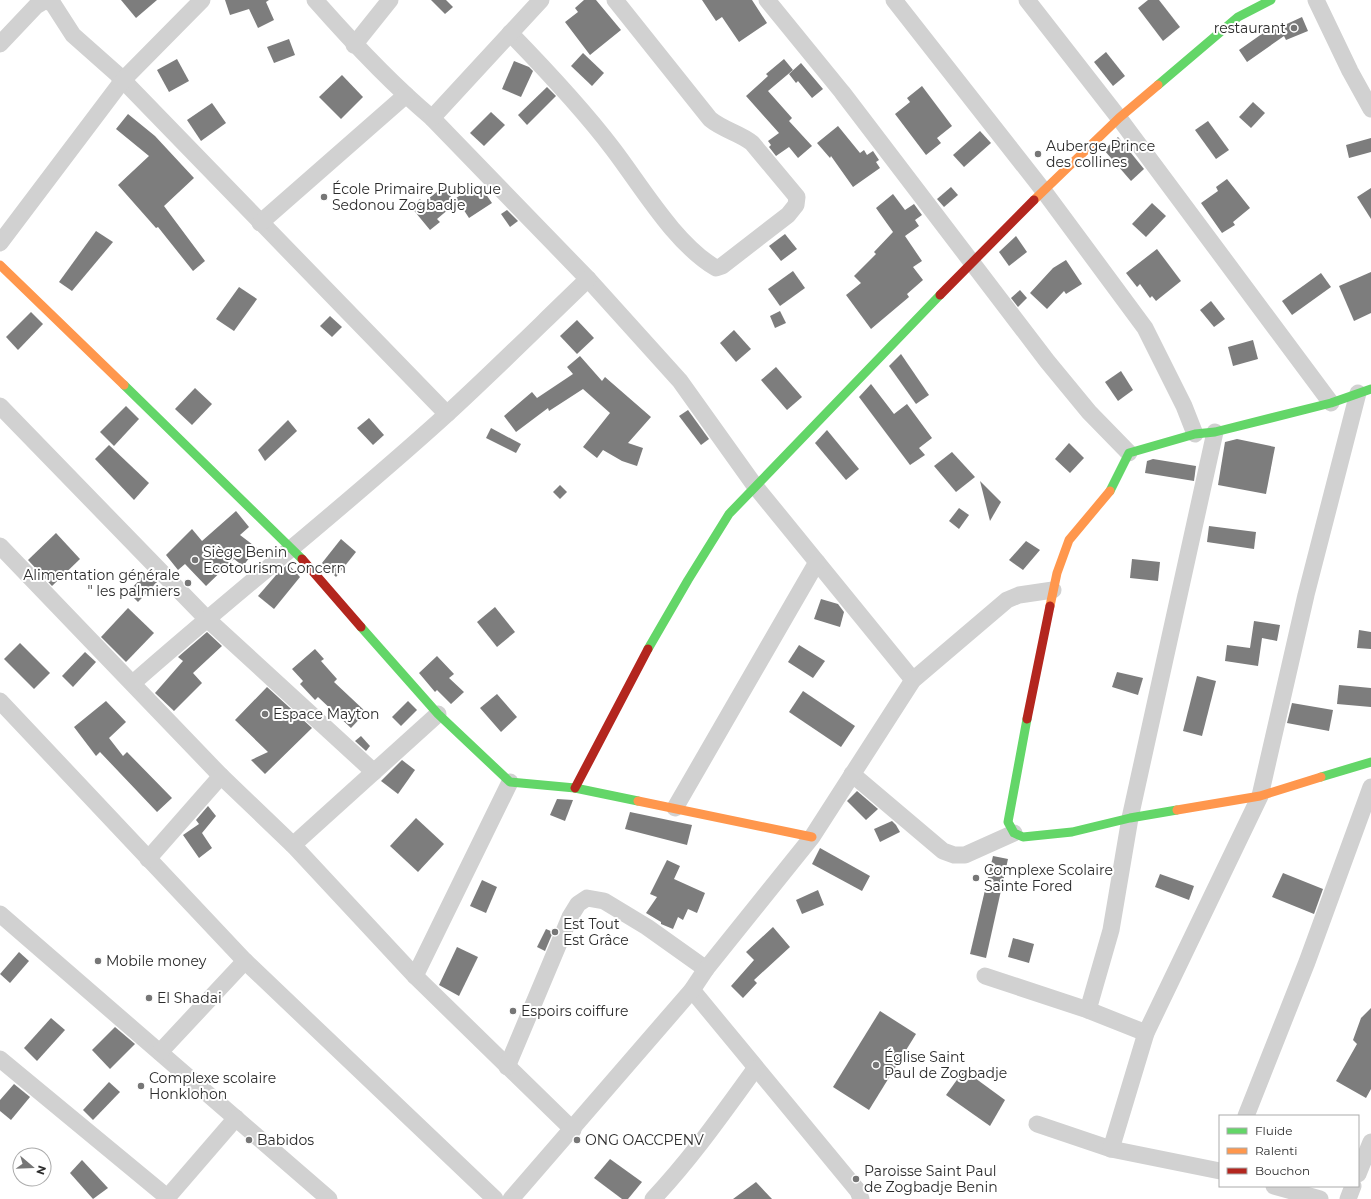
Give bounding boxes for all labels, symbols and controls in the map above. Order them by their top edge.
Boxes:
place label: restaurant [1214,19,1286,37]
marker: restaurant [1289,23,1299,33]
place label: Auberge Prince des collines [1046,137,1155,171]
marker: Auberge Prince des collines [1033,149,1043,159]
place label: École Primaire Publique Sedonou Zogbadje [332,180,501,214]
marker: École Primaire Publique Sedonou Zogbadje [319,192,329,202]
place label: Siège Benin Ecotourism Concern [203,543,346,577]
marker: Siège Benin Ecotourism Concern [190,555,200,565]
place label: Alimentation générale " les palmiers [23,566,180,600]
marker: Alimentation générale " les palmiers [183,578,193,588]
place label: Espace Mayton [273,705,379,723]
marker: Espace Mayton [260,709,270,719]
place label: Complexe Scolaire Sainte Fored [984,861,1113,895]
marker: Complexe Scolaire Sainte Fored [971,873,981,883]
place label: Est Tout Est Grâce [563,915,629,949]
marker: Est Tout Est Grâce [550,927,560,937]
place label: Mobile money [106,952,207,970]
marker: Mobile money [93,956,103,966]
place label: El Shadai [157,989,222,1007]
marker: El Shadai [144,993,154,1003]
place label: Espoirs coiffure [521,1002,628,1020]
marker: Espoirs coiffure [508,1006,518,1016]
place label: Église Saint Paul de Zogbadje [884,1048,1007,1082]
marker: Église Saint Paul de Zogbadje [871,1060,881,1070]
place label: Complexe scolaire Honklohon [149,1069,276,1103]
marker: Complexe scolaire Honklohon [136,1081,146,1091]
legend [1219,1115,1359,1187]
text: Fluide [1255,1123,1293,1138]
place label: Babidos [257,1131,314,1149]
place label: ONG OACCPENV [585,1131,704,1149]
marker: Babidos [244,1135,254,1145]
marker: ONG OACCPENV [572,1135,582,1145]
text: Ralenti [1255,1143,1297,1158]
north arrow [12,1147,52,1187]
place label: Paroisse Saint Paul de Zogbadje Benin [864,1162,998,1196]
text: Bouchon [1255,1163,1310,1178]
text: N [33,1164,50,1177]
marker: Paroisse Saint Paul de Zogbadje Benin [851,1174,861,1184]

